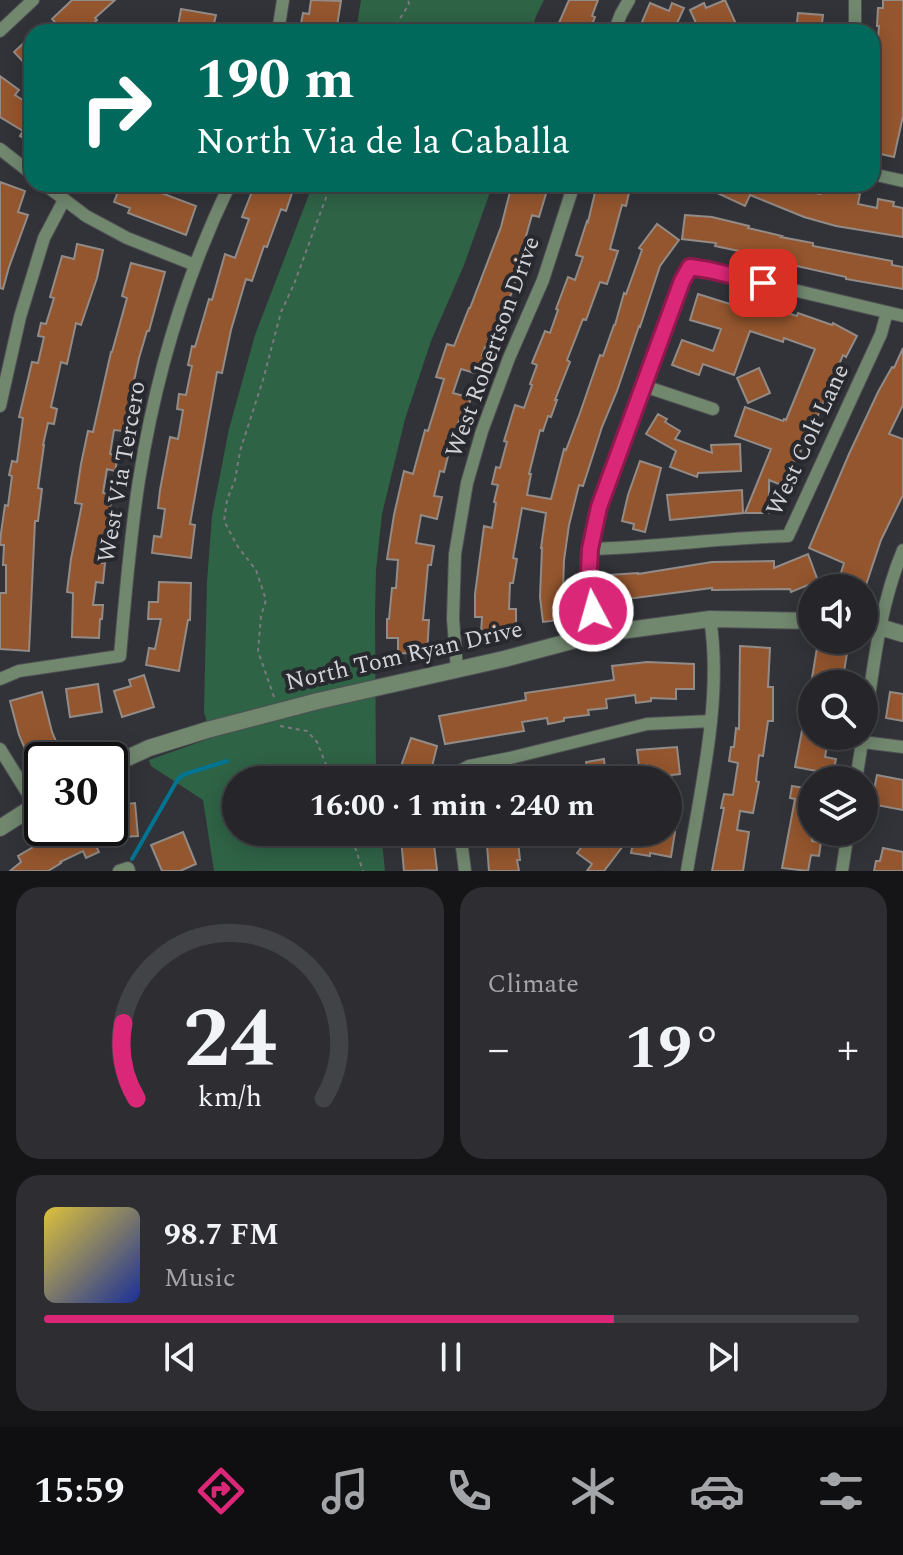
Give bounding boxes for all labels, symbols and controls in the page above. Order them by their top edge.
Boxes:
text: 190 m [196,38,355,123]
icon: right [64,56,168,160]
text: North Via de la Caballa [196,115,570,170]
street label: West Robertson Drive [436,231,550,463]
pin [729,249,797,317]
icon: arrive [741,261,785,305]
street label: West Colt Lane [757,358,859,522]
street label: West Via Tercero [88,378,156,566]
position arrow [551,569,635,653]
map controls [798,574,878,846]
button: sound [798,574,878,654]
street label: North Tom Ryan Drive [282,611,526,701]
button: search [798,670,878,750]
speed limit sign: 30 [24,742,128,846]
button: layers [798,766,878,846]
text: 16:00 · 1 min · 240 m [309,783,595,829]
text: Climate [488,964,579,1004]
text: 24 [183,977,276,1104]
text: 19° [625,1003,722,1095]
text: − [488,1016,510,1083]
text: + [837,1016,859,1083]
text: km/h [198,1076,262,1119]
text: 98.7 FM [164,1212,279,1258]
text: Music [164,1258,235,1298]
icon: previous [158,1335,202,1379]
icon: pause [429,1335,473,1379]
icon: next [701,1335,745,1379]
icon: directions [193,1463,249,1519]
icon: music [317,1463,373,1519]
icon: phone [441,1463,497,1519]
icon: climate [565,1463,621,1519]
icon: car [689,1463,745,1519]
icon: filters [813,1463,869,1519]
text: 15:59 [34,1464,124,1519]

